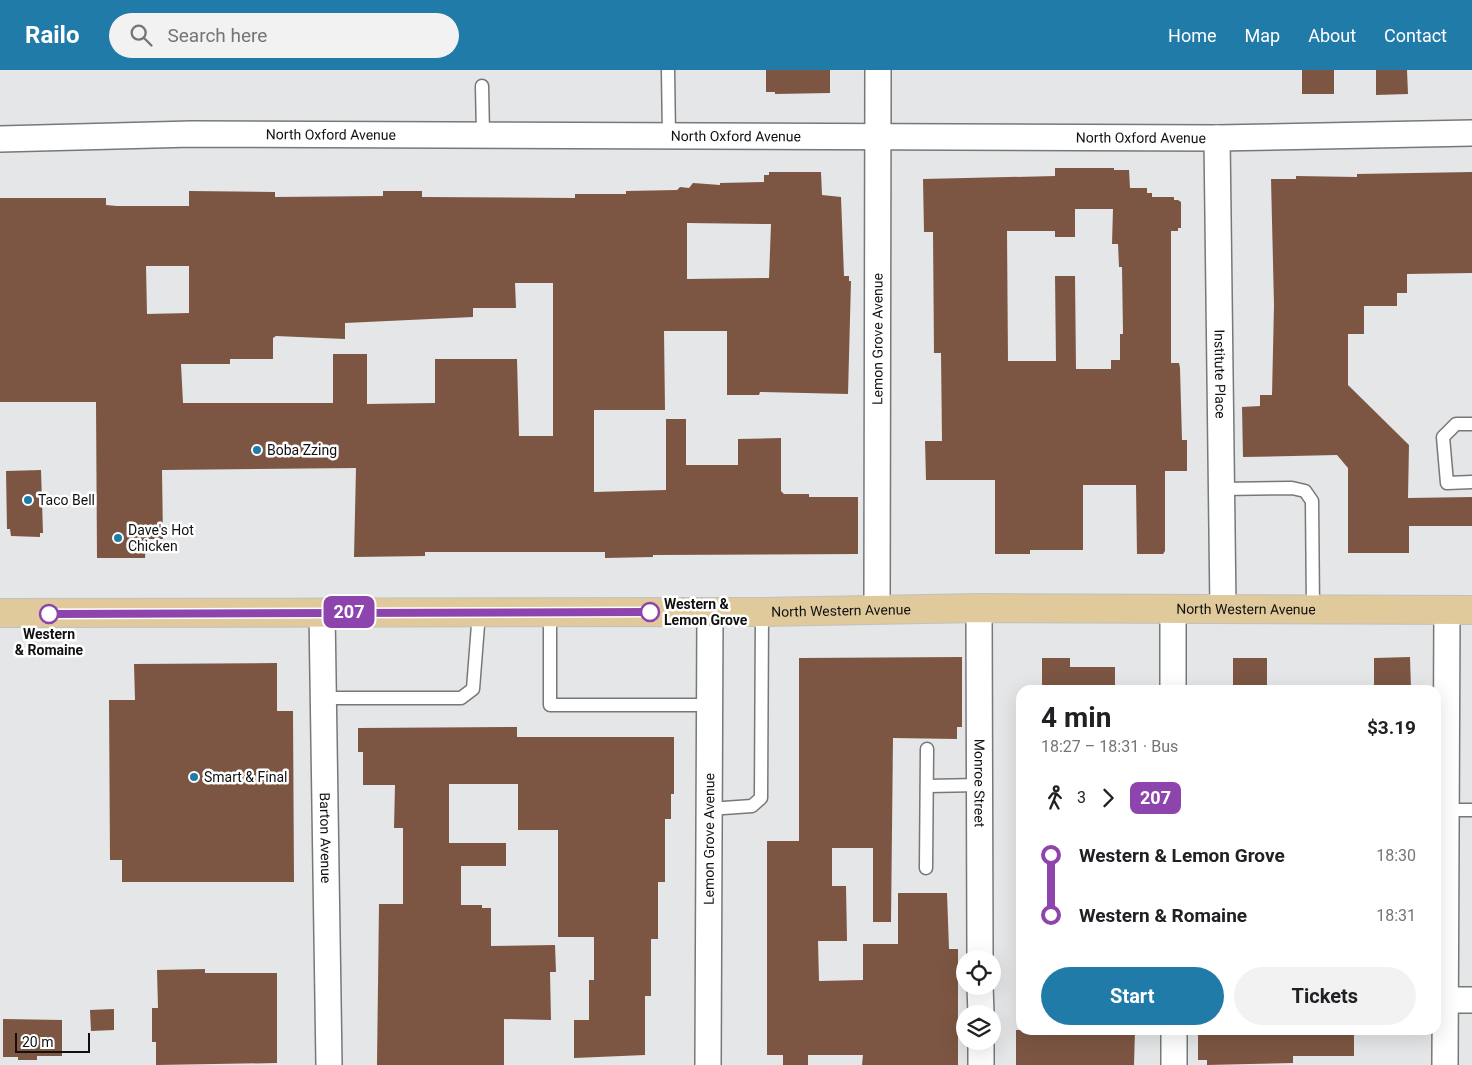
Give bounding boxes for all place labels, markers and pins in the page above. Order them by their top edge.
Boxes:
place label: Boba Zzing [267,442,337,458]
marker: Boba Zzing [251,444,263,456]
place label: Taco Bell [38,492,95,508]
marker: Taco Bell [22,494,34,506]
place label: Dave's Hot Chicken [128,522,194,554]
marker: Dave's Hot Chicken [112,532,124,544]
place label: Western & Lemon Grove [664,596,748,628]
marker: Western & Lemon Grove [640,602,660,622]
marker: Western & Romaine [39,604,59,624]
place label: Western & Romaine [15,626,84,658]
place label: Smart & Final [204,769,287,785]
marker: Smart & Final [188,771,200,783]

